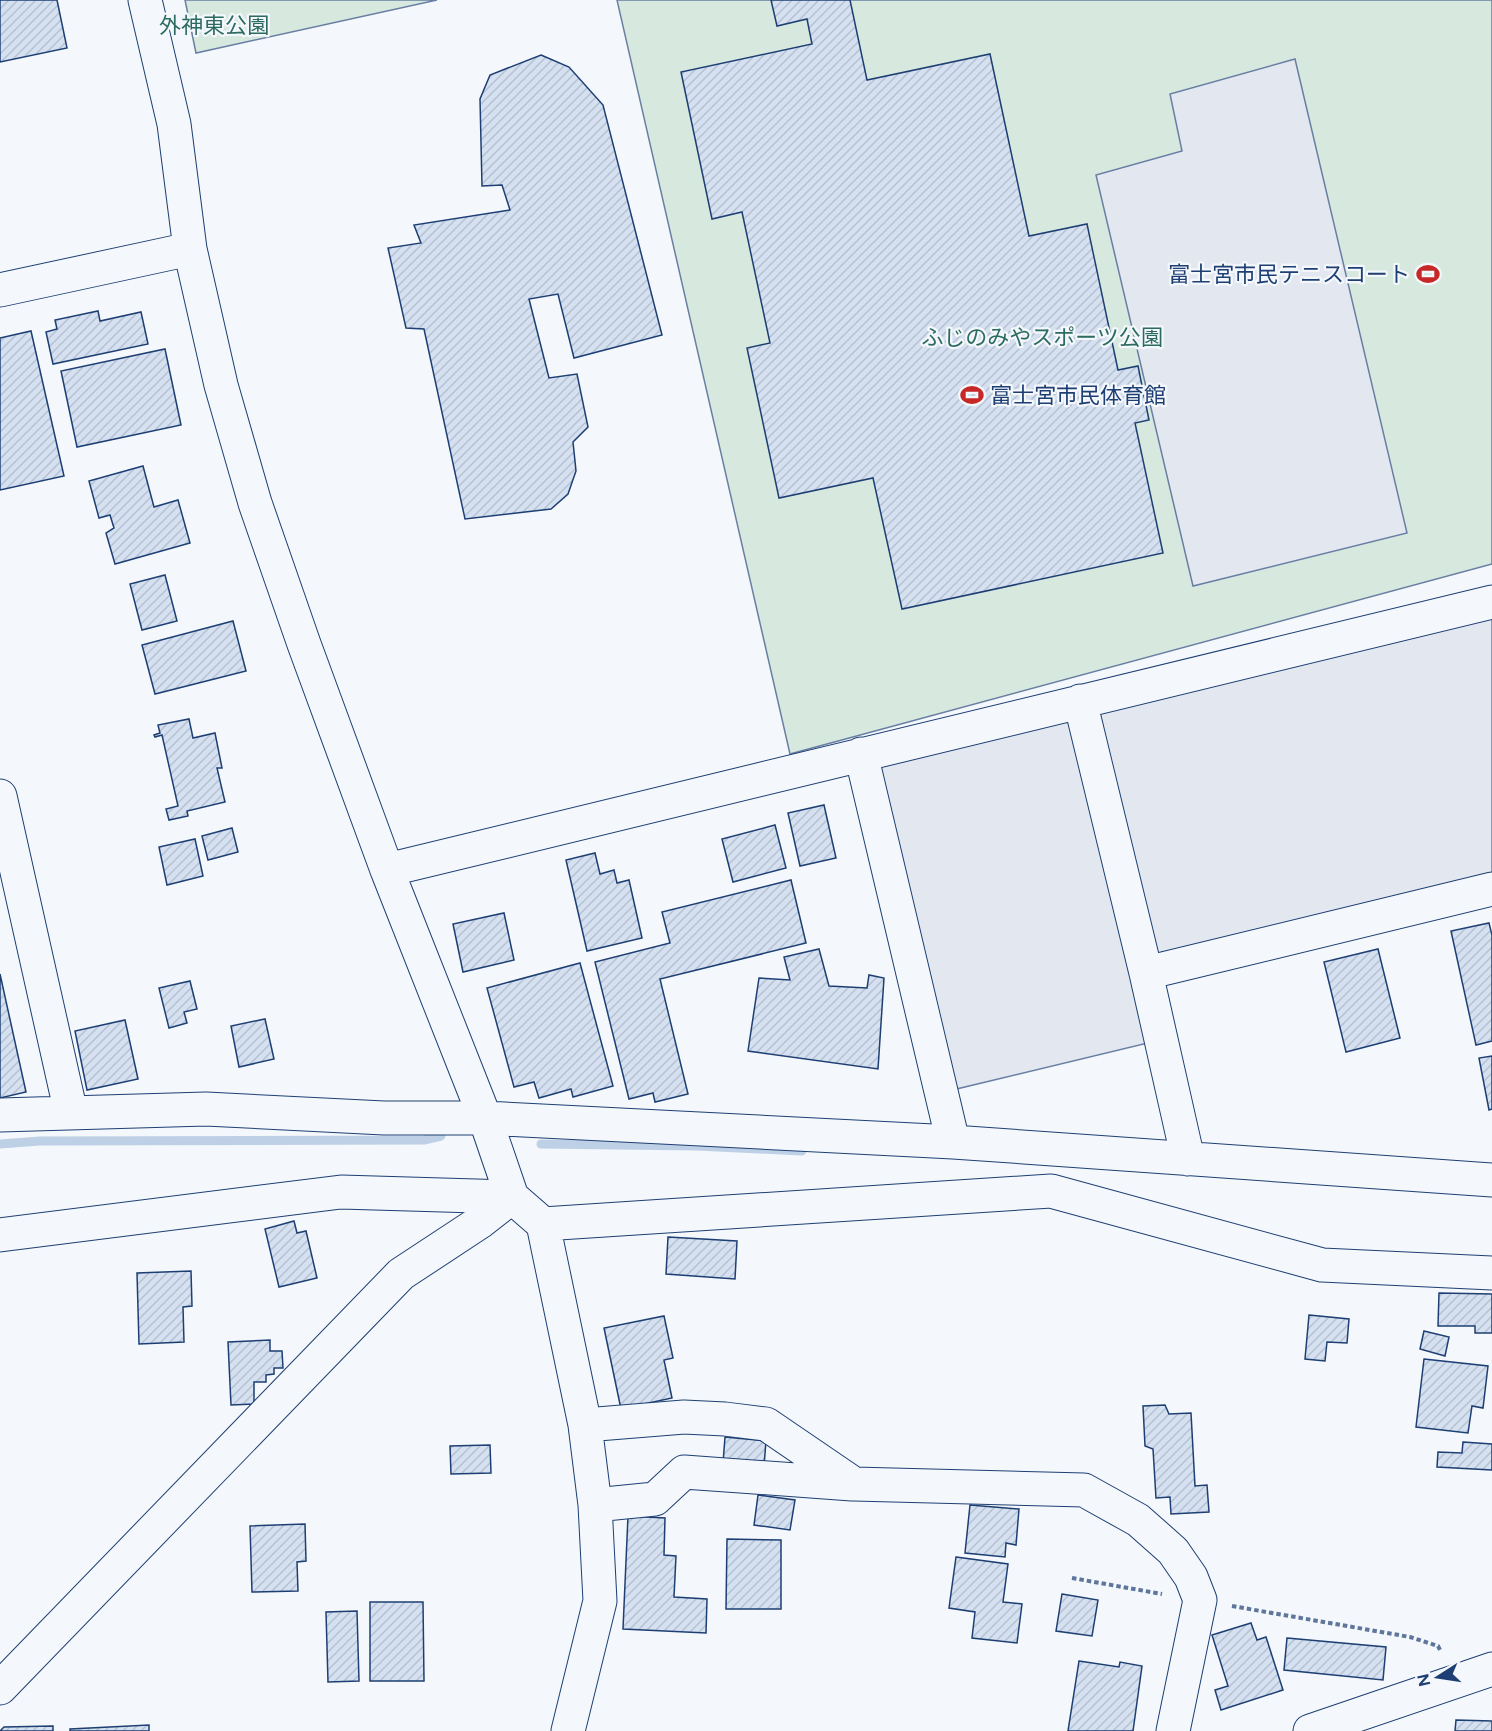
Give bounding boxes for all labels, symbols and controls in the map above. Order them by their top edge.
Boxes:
park label: 外神東公園 [159,12,269,39]
place label: 富士宮市民テニスコート [1168,261,1410,288]
sports icon: 富士宮市民テニスコート [1415,261,1441,287]
park label: ふじのみやスポーツ公園 [921,324,1163,351]
sports icon: 富士宮市民体育館 [959,382,985,408]
place label: 富士宮市民体育館 [990,382,1166,409]
north arrow [1408,1647,1468,1707]
text: N [1413,1672,1434,1688]

